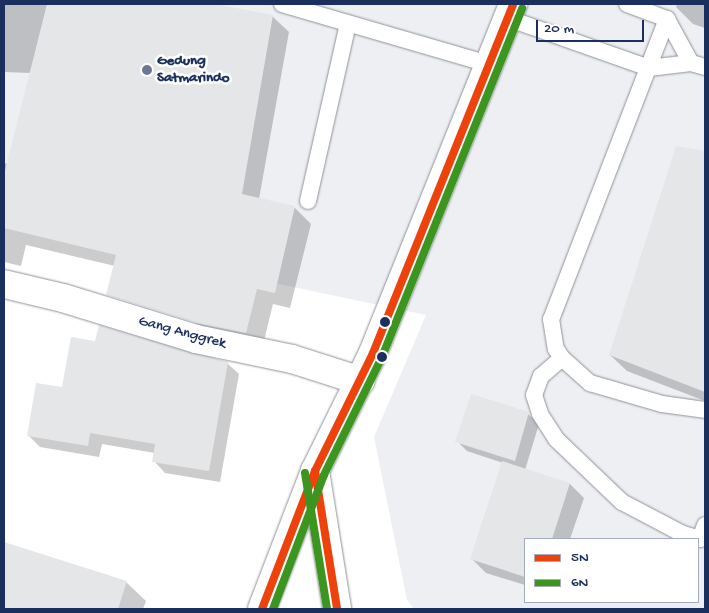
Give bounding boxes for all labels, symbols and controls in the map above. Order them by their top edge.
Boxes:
scale bar [539,10,646,42]
text: 20 m [544,20,574,38]
place label: Gedung Satmarindo [157,52,230,87]
marker: Gedung Satmarindo [141,64,153,76]
street label: Gang Anggrek [136,313,228,353]
unlabelled marker [380,317,390,327]
unlabelled marker [377,352,387,362]
legend [524,538,699,603]
text: 5N [571,549,589,567]
text: 6N [571,574,588,592]

